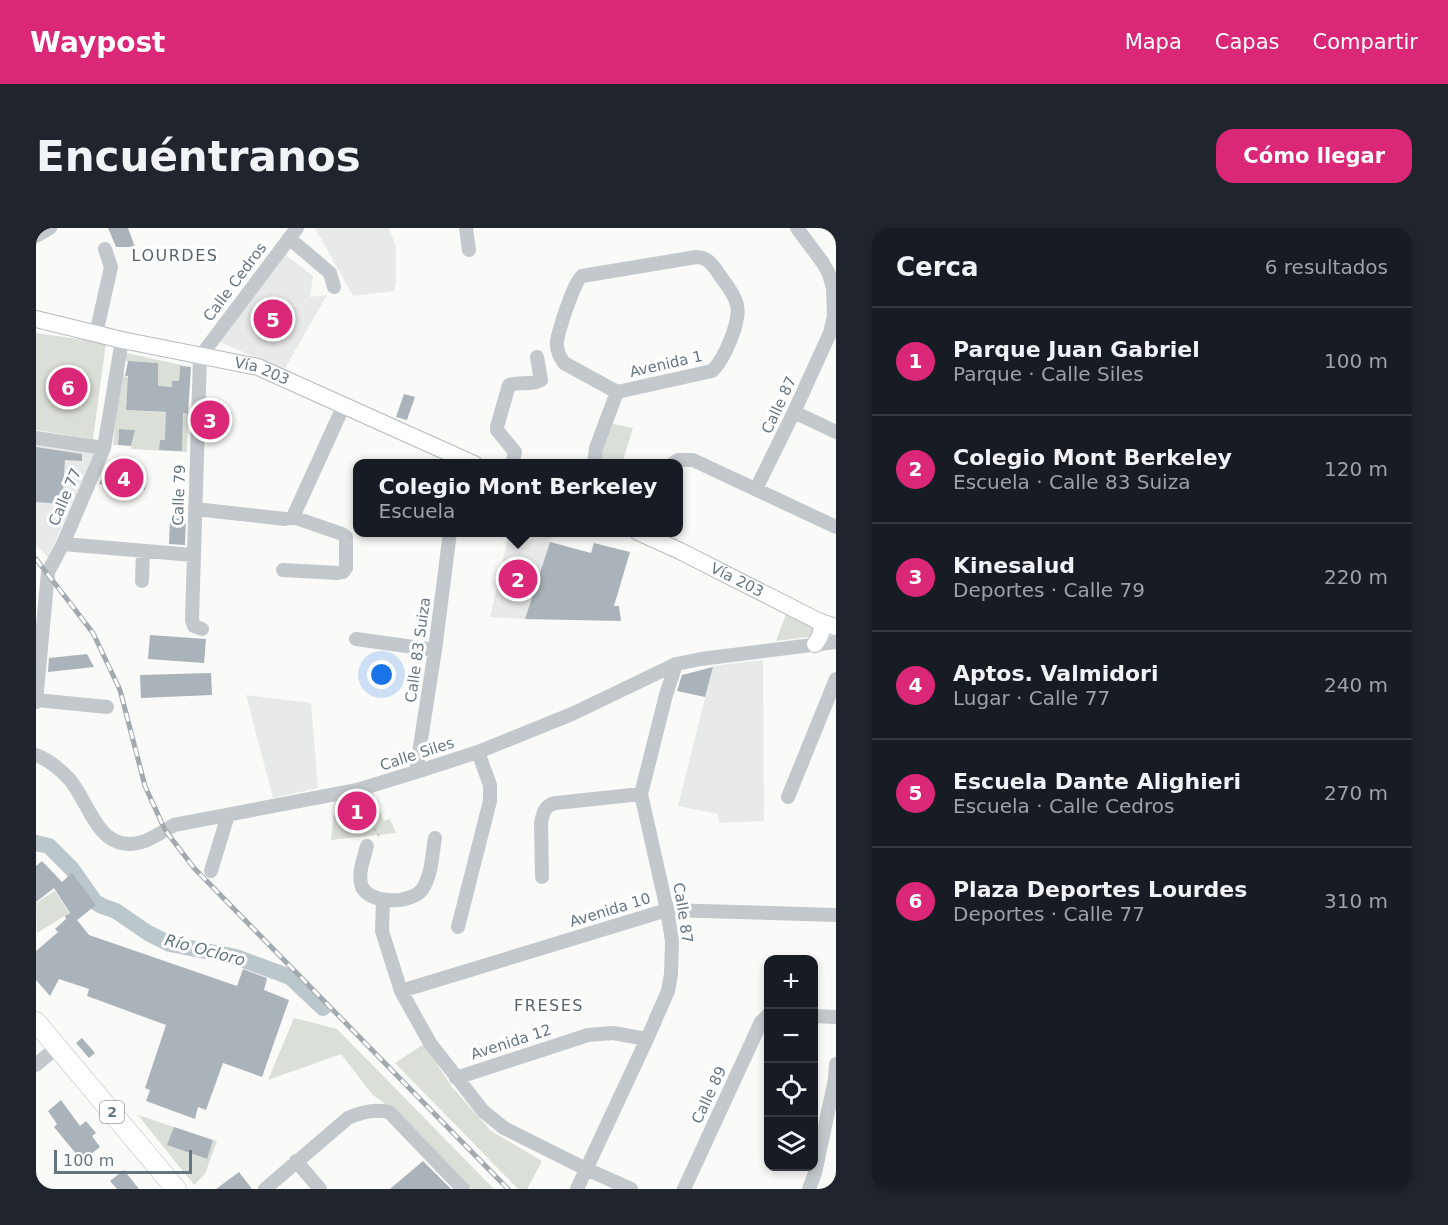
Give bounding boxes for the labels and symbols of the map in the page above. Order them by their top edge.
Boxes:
street label: Calle Cedros [200,239,271,325]
district label: LOURDES [132,246,218,265]
pin: 5 [254,296,292,341]
street label: Avenida 1 [628,347,704,381]
street label: Vía 203 [233,354,292,389]
pin: 6 [48,364,87,410]
street label: Calle 87 [758,374,800,436]
pin: 3 [190,398,230,442]
pin: 4 [104,456,143,500]
street label: Calle 79 [169,464,189,526]
street label: Calle 77 [45,465,85,529]
pin: 2 [498,556,538,602]
street label: Vía 203 [707,559,767,601]
street label: Calle 83 Suiza [402,596,434,704]
your location [367,660,396,689]
street label: Calle Siles [378,734,457,774]
pin: 1 [338,788,376,834]
street label: Calle 87 [669,881,697,945]
street label: Avenida 10 [567,889,653,931]
water label: Río Ocloro [163,930,247,970]
district label: FRESES [514,996,584,1015]
street label: Avenida 12 [468,1021,554,1063]
street label: Calle 89 [688,1064,730,1126]
road number: 2 [100,1101,124,1123]
scale bar [54,1147,192,1174]

